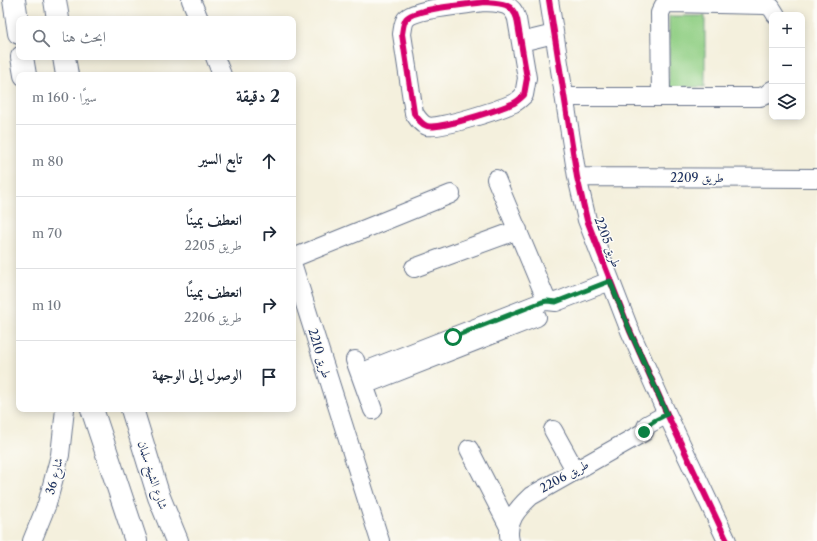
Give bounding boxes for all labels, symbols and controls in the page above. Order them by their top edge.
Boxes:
map controls [769,12,805,120]
button: + [769,12,805,48]
search box [16,16,296,60]
icon: search [30,27,52,49]
text: ابحث هنا [62,27,106,46]
button: − [769,48,805,84]
button: layers [769,84,805,120]
text: 2 دقيقة [236,86,280,106]
text: سيرًا · 160 m [32,89,97,105]
text: تابع السير [199,149,242,168]
icon: ahead [258,150,280,172]
text: 80 m [32,153,64,169]
street label: طريق 2209 [670,170,724,186]
text: انعطف يمينًا [186,210,242,229]
street label: طريق 2205 [591,215,625,270]
icon: right [258,222,280,244]
text: 70 m [32,225,62,241]
text: طريق 2205 [184,237,242,253]
text: انعطف يمينًا [186,282,242,301]
icon: right [258,294,280,316]
text: 10 m [32,297,61,313]
text: طريق 2206 [184,309,242,325]
street label: طريق 2210 [304,326,335,380]
route start [444,328,462,346]
text: الوصول إلى الوجهة [152,365,242,384]
icon: arrive [258,366,280,388]
route end [635,423,653,441]
street label: شارع الشيخ سلمان [131,439,171,513]
street label: شارع 36 [42,456,70,497]
street label: طريق 2206 [537,456,592,496]

